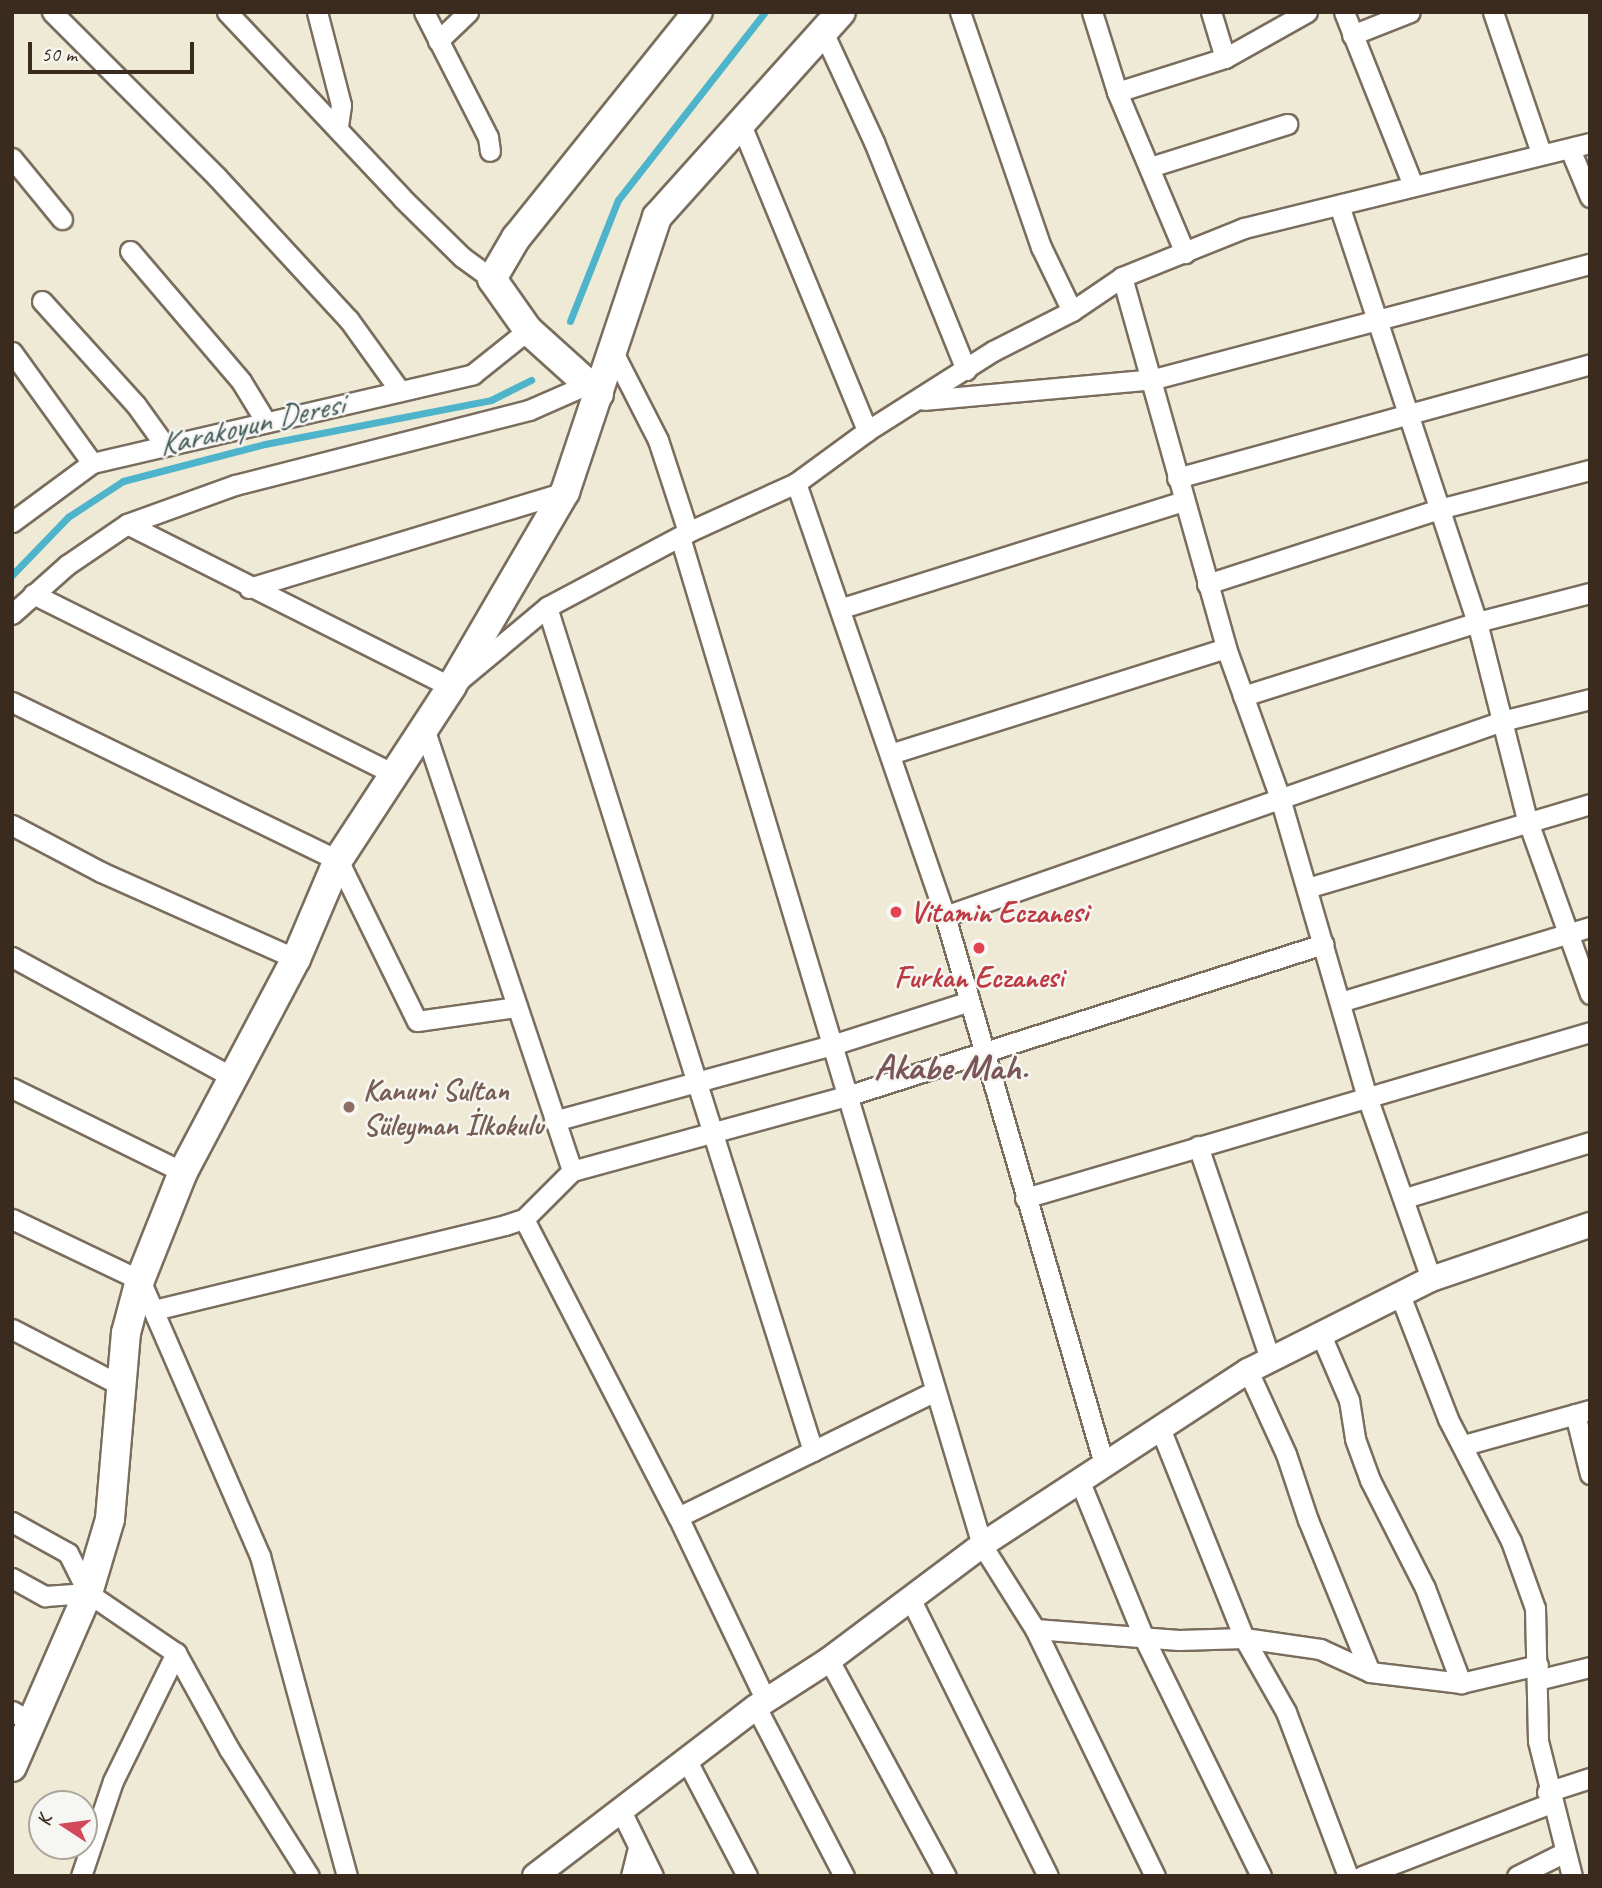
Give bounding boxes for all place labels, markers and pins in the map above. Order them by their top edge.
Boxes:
place label: Vitamin Eczanesi [910,894,1088,930]
marker: Vitamin Eczanesi [888,904,904,920]
marker: Furkan Eczanesi [971,940,987,956]
place label: Furkan Eczanesi [894,959,1064,995]
place label: Kanuni Sultan Süleyman İlkokulu [363,1072,543,1142]
marker: Kanuni Sultan Süleyman İlkokulu [341,1099,357,1115]

